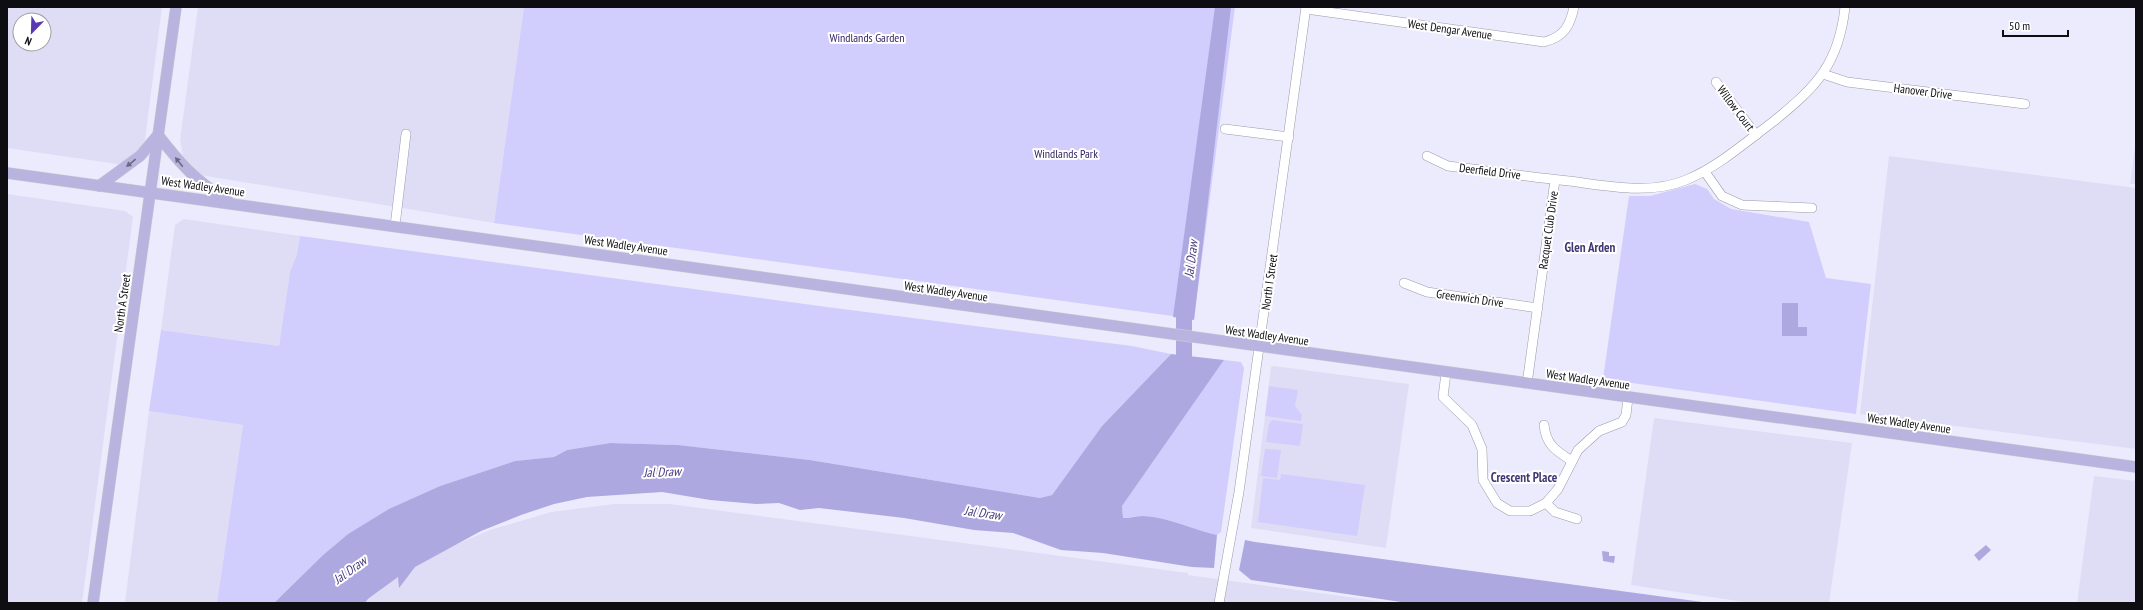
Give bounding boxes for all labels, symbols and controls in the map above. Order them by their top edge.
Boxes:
north arrow [12,12,52,52]
scale bar [2003,12,2068,38]
street label: West Dengar Avenue [1407,16,1493,42]
text: 50 m [2009,18,2030,33]
park label: Windlands Garden [829,30,905,45]
text: N [23,34,34,49]
street label: Hanover Drive [1893,80,1953,102]
street label: Willow Court [1714,82,1758,134]
park label: Windlands Park [1034,146,1098,161]
one-way arrow [175,157,184,168]
one-way arrow [126,159,137,168]
street label: Deerfield Drive [1458,160,1522,182]
street label: West Wadley Avenue [160,173,246,199]
street label: Racquet Club Drive [1535,190,1561,270]
street label: West Wadley Avenue [583,232,669,258]
water label: Jal Draw [1180,237,1202,280]
district label: Glen Arden [1565,239,1616,256]
street label: North I Street [1258,252,1280,311]
street label: North A Street [110,272,134,333]
street label: West Wadley Avenue [903,278,989,304]
street label: Greenwich Drive [1435,286,1505,310]
street label: West Wadley Avenue [1224,322,1310,348]
street label: West Wadley Avenue [1545,366,1631,392]
street label: West Wadley Avenue [1866,410,1952,436]
water label: Jal Draw [642,463,683,481]
district label: Crescent Place [1491,469,1558,486]
water label: Jal Draw [962,502,1005,524]
water label: Jal Draw [329,551,372,588]

